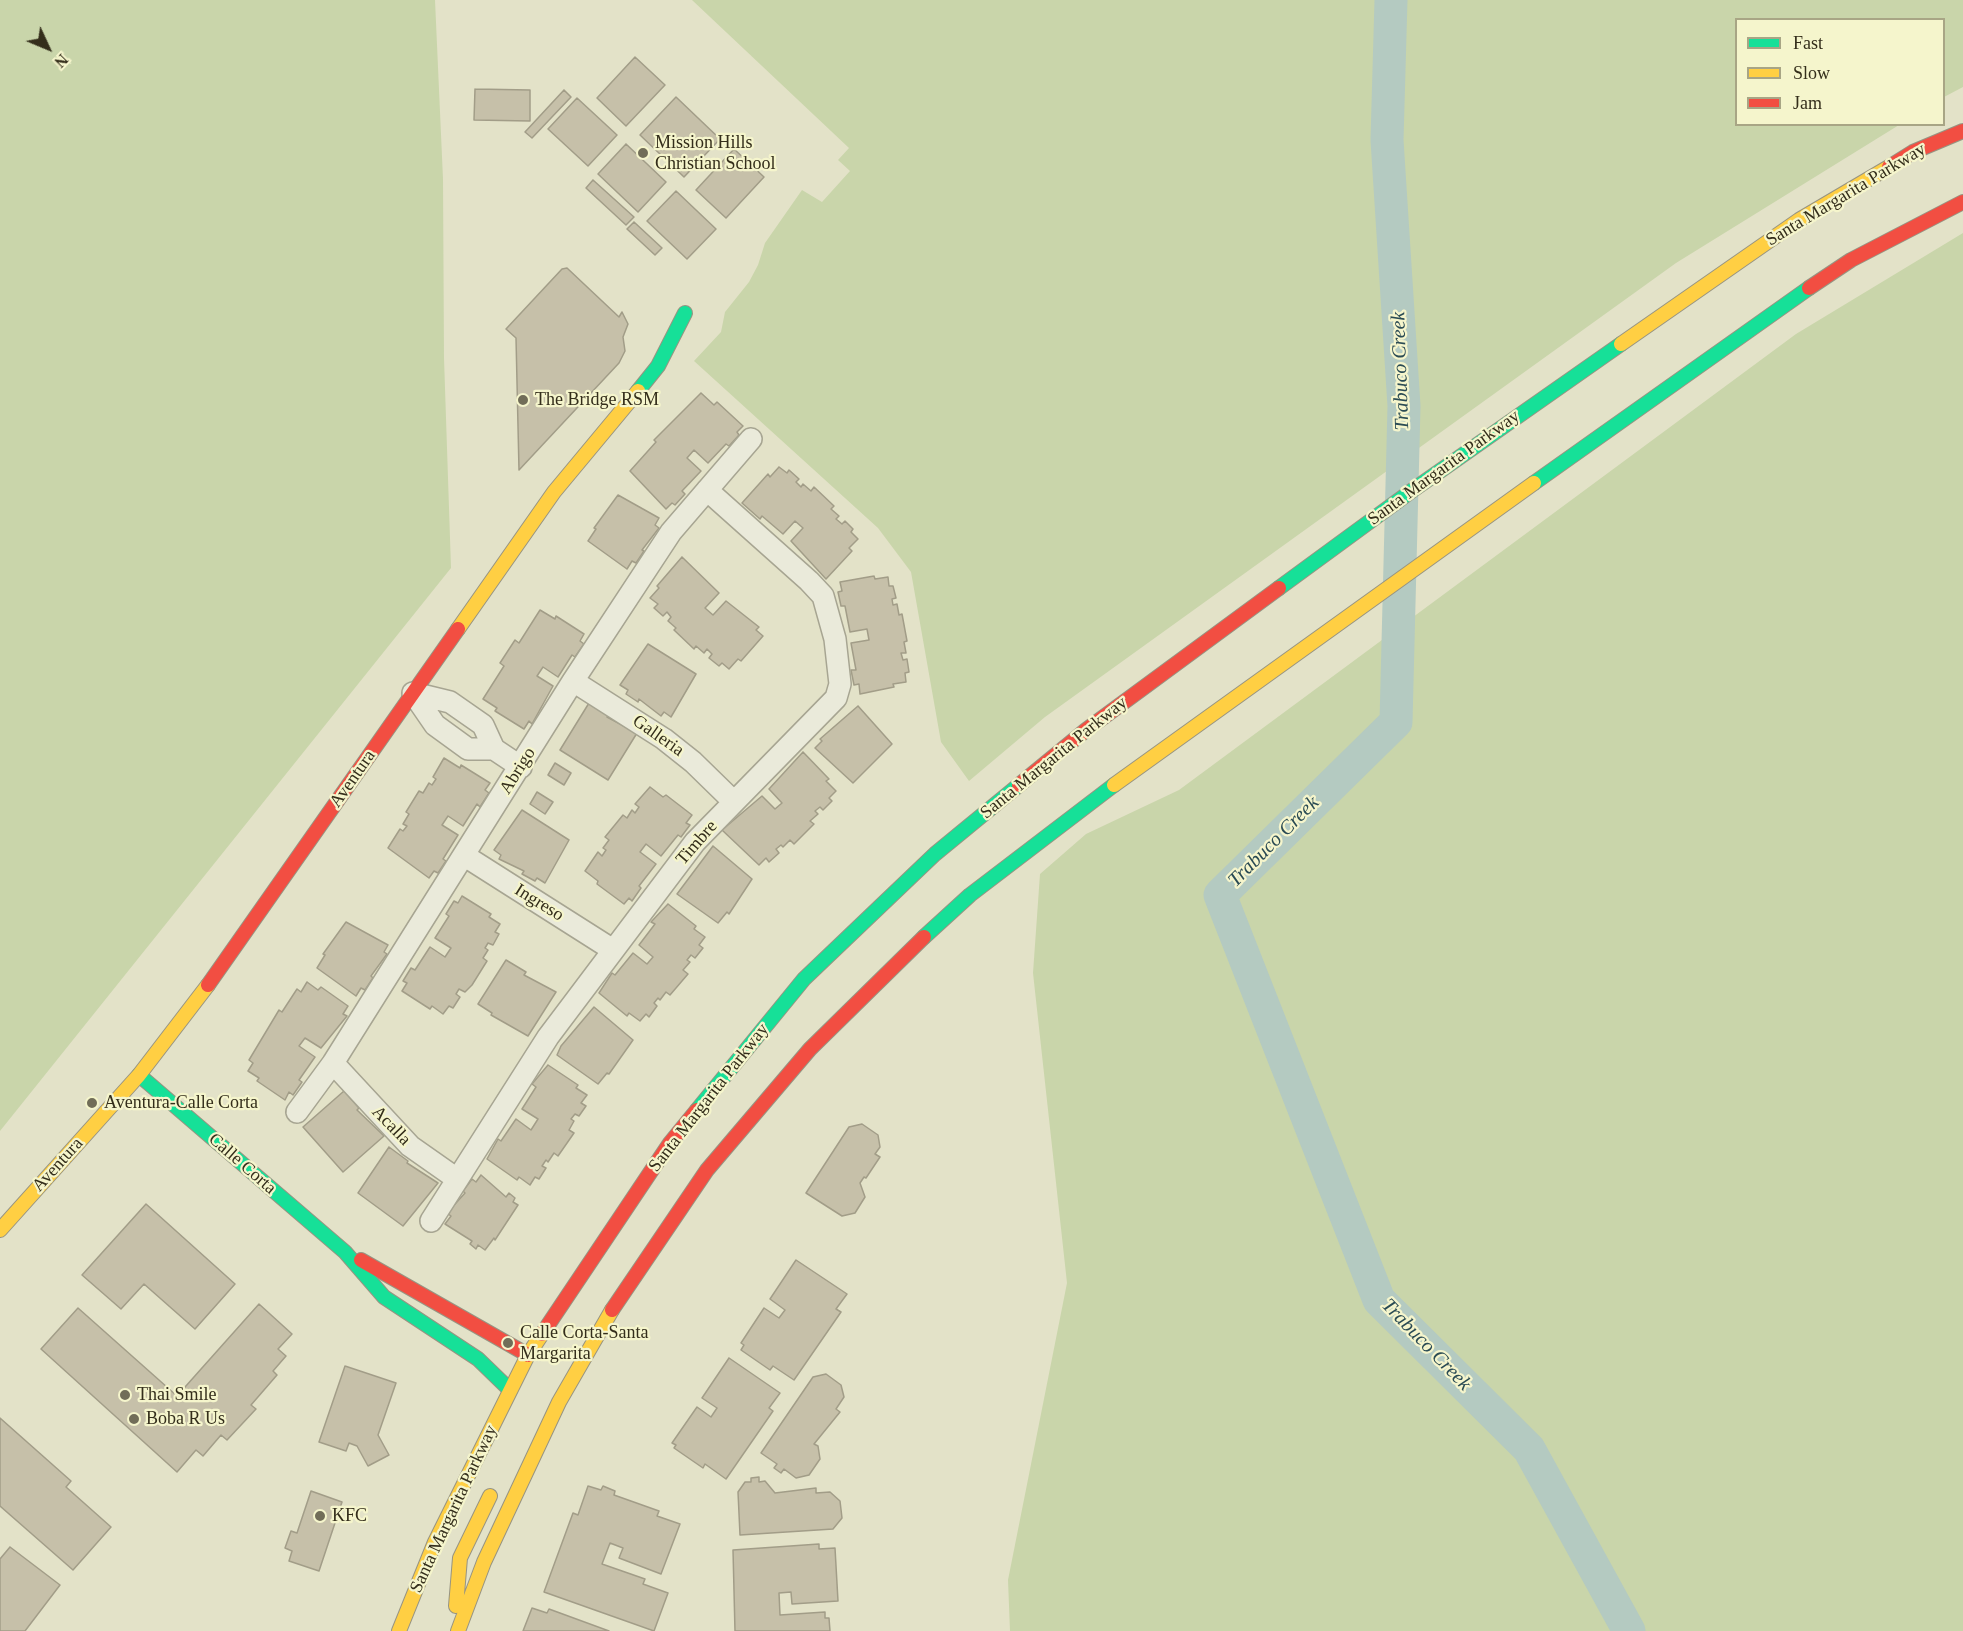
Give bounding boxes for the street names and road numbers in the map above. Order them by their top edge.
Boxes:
street label: Santa Margarita Parkway [1762,139,1930,251]
street label: Santa Margarita Parkway [1364,406,1524,530]
street label: Santa Margarita Parkway [976,692,1132,824]
street label: Galleria [628,711,688,761]
street label: Abrigo [495,744,541,798]
street label: Aventura [325,746,381,812]
street label: Timbre [672,816,722,870]
street label: Ingreso [510,880,568,926]
street label: Santa Margarita Parkway [644,1019,774,1177]
street label: Acalla [367,1102,415,1150]
street label: Calle Corta [204,1129,280,1199]
street label: Aventura [28,1133,88,1197]
street label: Santa Margarita Parkway [406,1422,502,1596]

